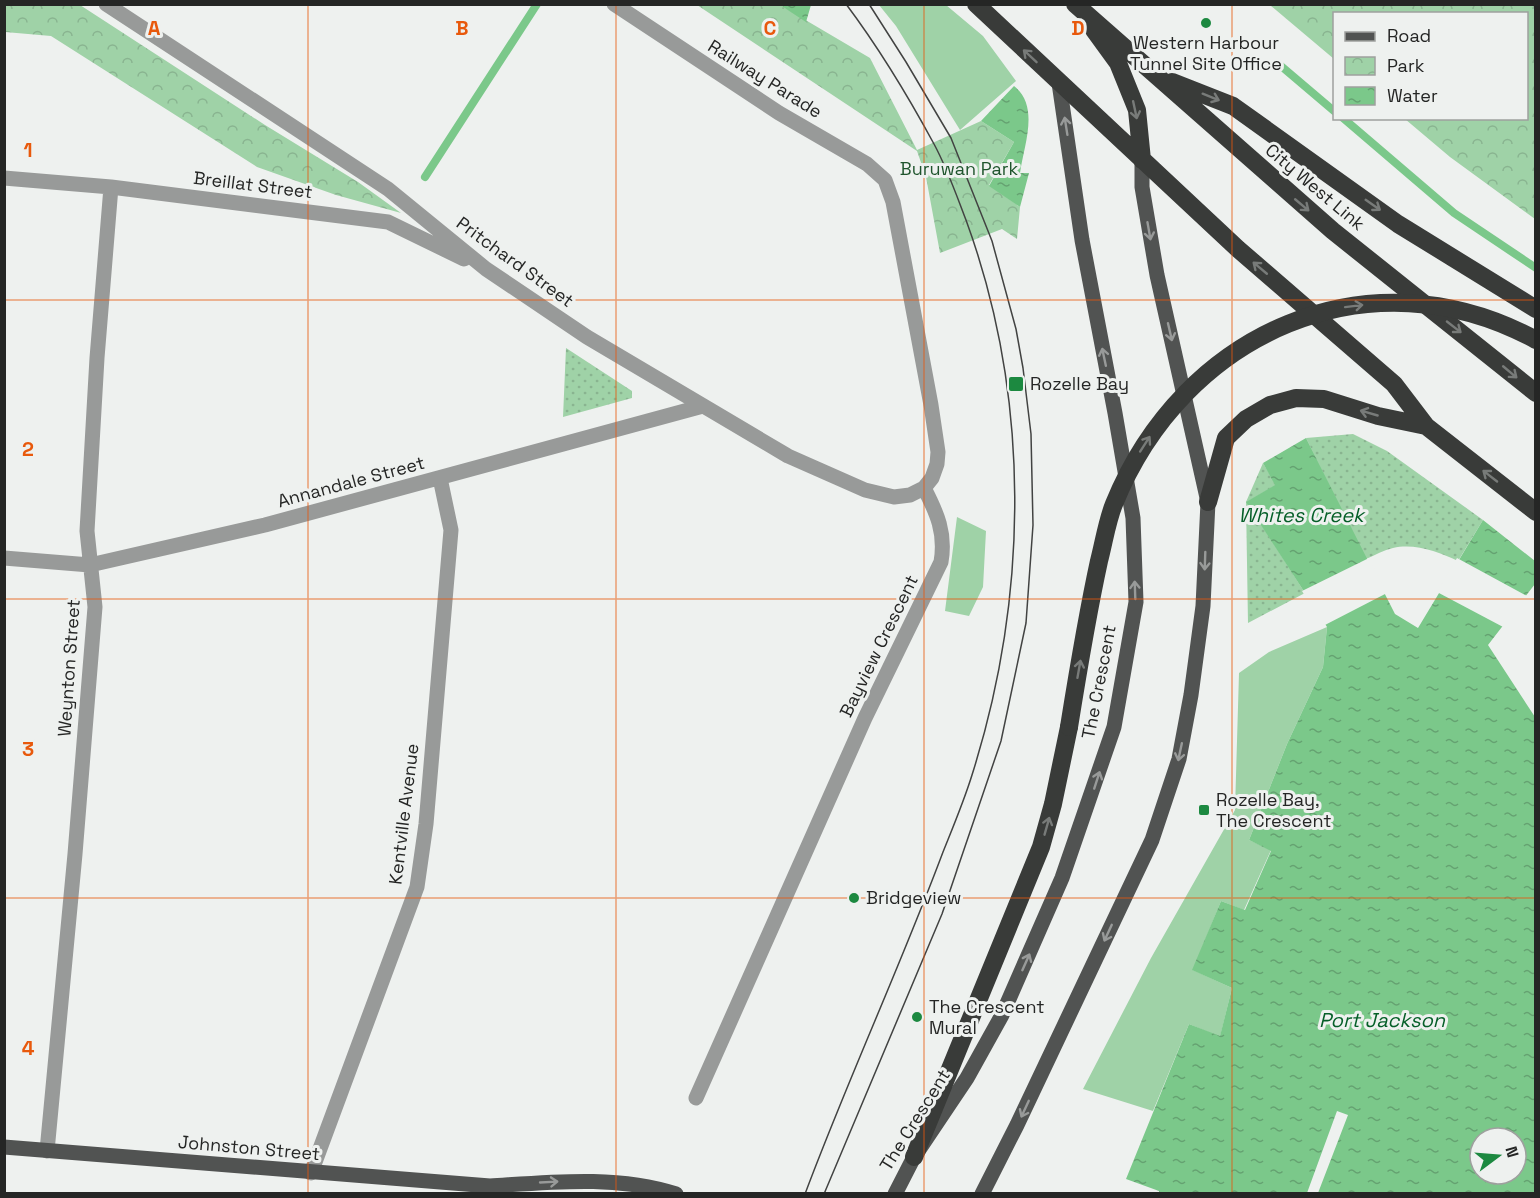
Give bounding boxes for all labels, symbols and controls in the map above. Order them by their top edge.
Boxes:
legend [1333,12,1528,120]
text: A [148,15,161,41]
text: B [455,15,469,41]
text: C [764,15,777,41]
text: D [1071,15,1085,41]
marker: Western Harbour Tunnel Site Office [1199,16,1213,30]
text: Road [1387,24,1431,47]
place label: Western Harbour Tunnel Site Office [1130,31,1282,75]
street label: Railway Parade [704,34,827,123]
one-way arrow [1023,49,1038,64]
text: Park [1387,54,1425,77]
text: Water [1387,84,1438,107]
one-way arrow [1201,92,1220,103]
one-way arrow [1130,100,1141,119]
one-way arrow [1060,117,1071,136]
text: 1 [23,137,33,163]
street label: City West Link [1261,138,1370,235]
park label: Buruwan Park [900,157,1019,180]
street label: Breillat Street [192,166,314,203]
one-way arrow [1294,198,1309,212]
one-way arrow [1364,199,1380,211]
street label: Pritchard Street [452,211,579,312]
one-way arrow [1144,221,1155,240]
one-way arrow [1253,261,1268,275]
one-way arrow [1343,301,1363,312]
one-way arrow [1446,320,1462,333]
one-way arrow [1165,322,1177,341]
one-way arrow [1098,348,1109,367]
one-way arrow [1502,365,1517,379]
place label: Rozelle Bay [1030,372,1129,395]
marker: Rozelle Bay [1007,375,1025,393]
one-way arrow [1360,407,1379,418]
text: 2 [22,436,34,462]
one-way arrow [1140,436,1152,453]
street label: Annandale Street [275,451,427,512]
one-way arrow [1482,470,1498,483]
water label: Whites Creek [1238,502,1366,528]
one-way arrow [1199,550,1210,570]
street label: Bayview Crescent [834,571,923,721]
one-way arrow [1130,580,1141,600]
street label: Weynton Street [52,598,85,737]
street label: The Crescent [1076,623,1121,741]
one-way arrow [1074,660,1085,679]
text: 3 [22,736,34,762]
street label: Kentville Avenue [383,742,424,886]
one-way arrow [1174,742,1185,761]
one-way arrow [1092,771,1103,790]
place label: Rozelle Bay, The Crescent [1216,788,1332,832]
marker: Rozelle Bay, The Crescent [1197,803,1211,817]
one-way arrow [1042,817,1053,836]
place label: Bridgeview [866,886,962,909]
marker: Bridgeview [847,891,861,905]
one-way arrow [1102,923,1114,941]
one-way arrow [1021,953,1032,971]
place label: The Crescent Mural [929,995,1045,1039]
water label: Port Jackson [1319,1007,1446,1033]
marker: The Crescent Mural [910,1010,924,1024]
text: 4 [22,1035,35,1061]
street label: The Crescent [874,1065,955,1175]
one-way arrow [1018,1100,1030,1118]
north arrow [1468,1126,1528,1186]
street label: Johnston Street [177,1130,321,1165]
text: N [1500,1144,1524,1160]
one-way arrow [538,1177,558,1188]

